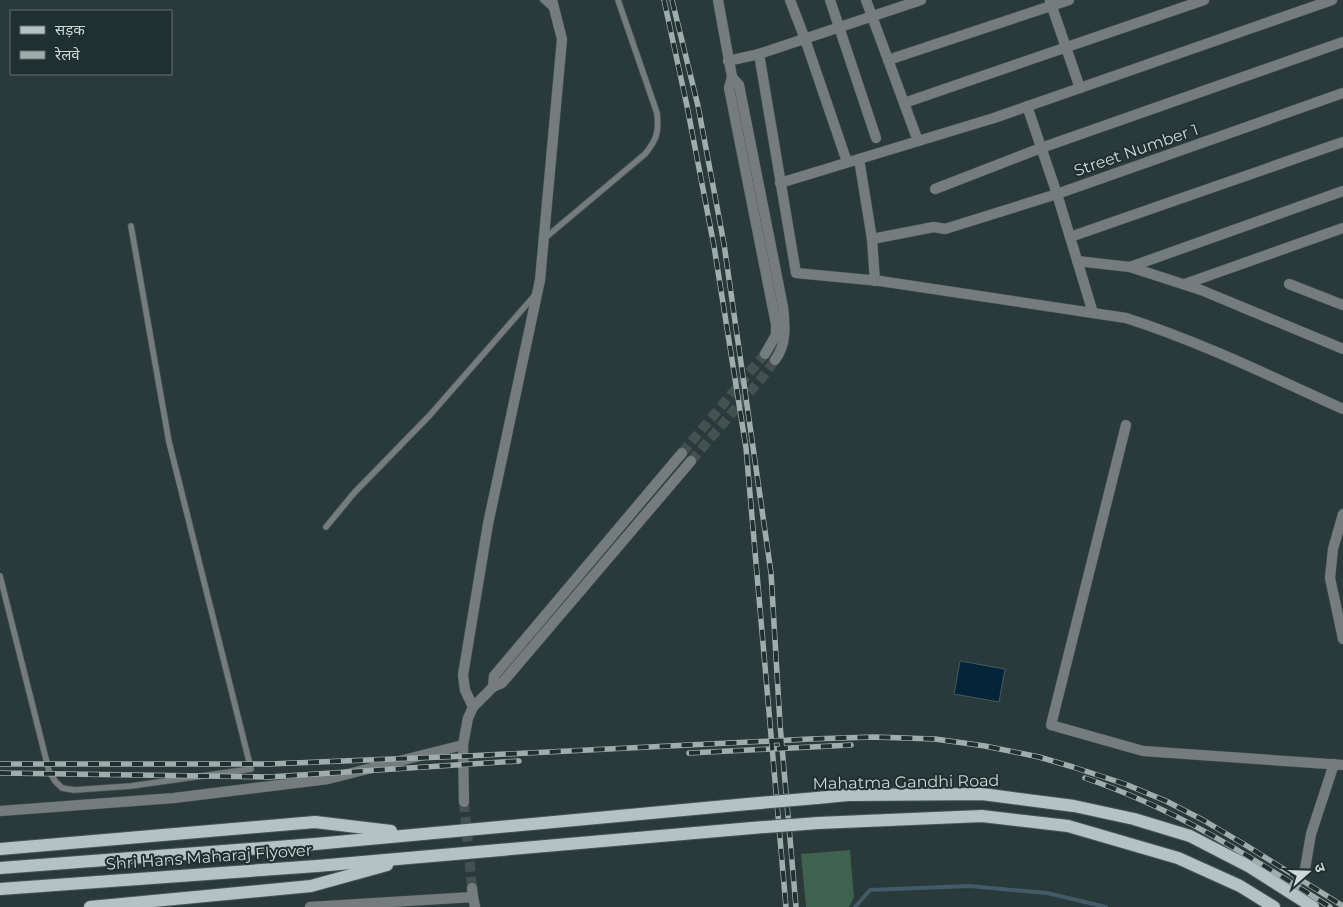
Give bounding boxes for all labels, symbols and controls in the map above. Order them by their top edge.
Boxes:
legend [10,10,172,75]
text: सड़क [55,20,85,39]
text: रेलवे [54,45,80,64]
street label: Street Number 1 [1071,120,1201,180]
street label: Mahatma Gandhi Road [812,771,1000,793]
street label: Shri Hans Maharaj Flyover [105,840,313,874]
north arrow [1283,847,1333,897]
text: उ [1310,861,1330,875]

